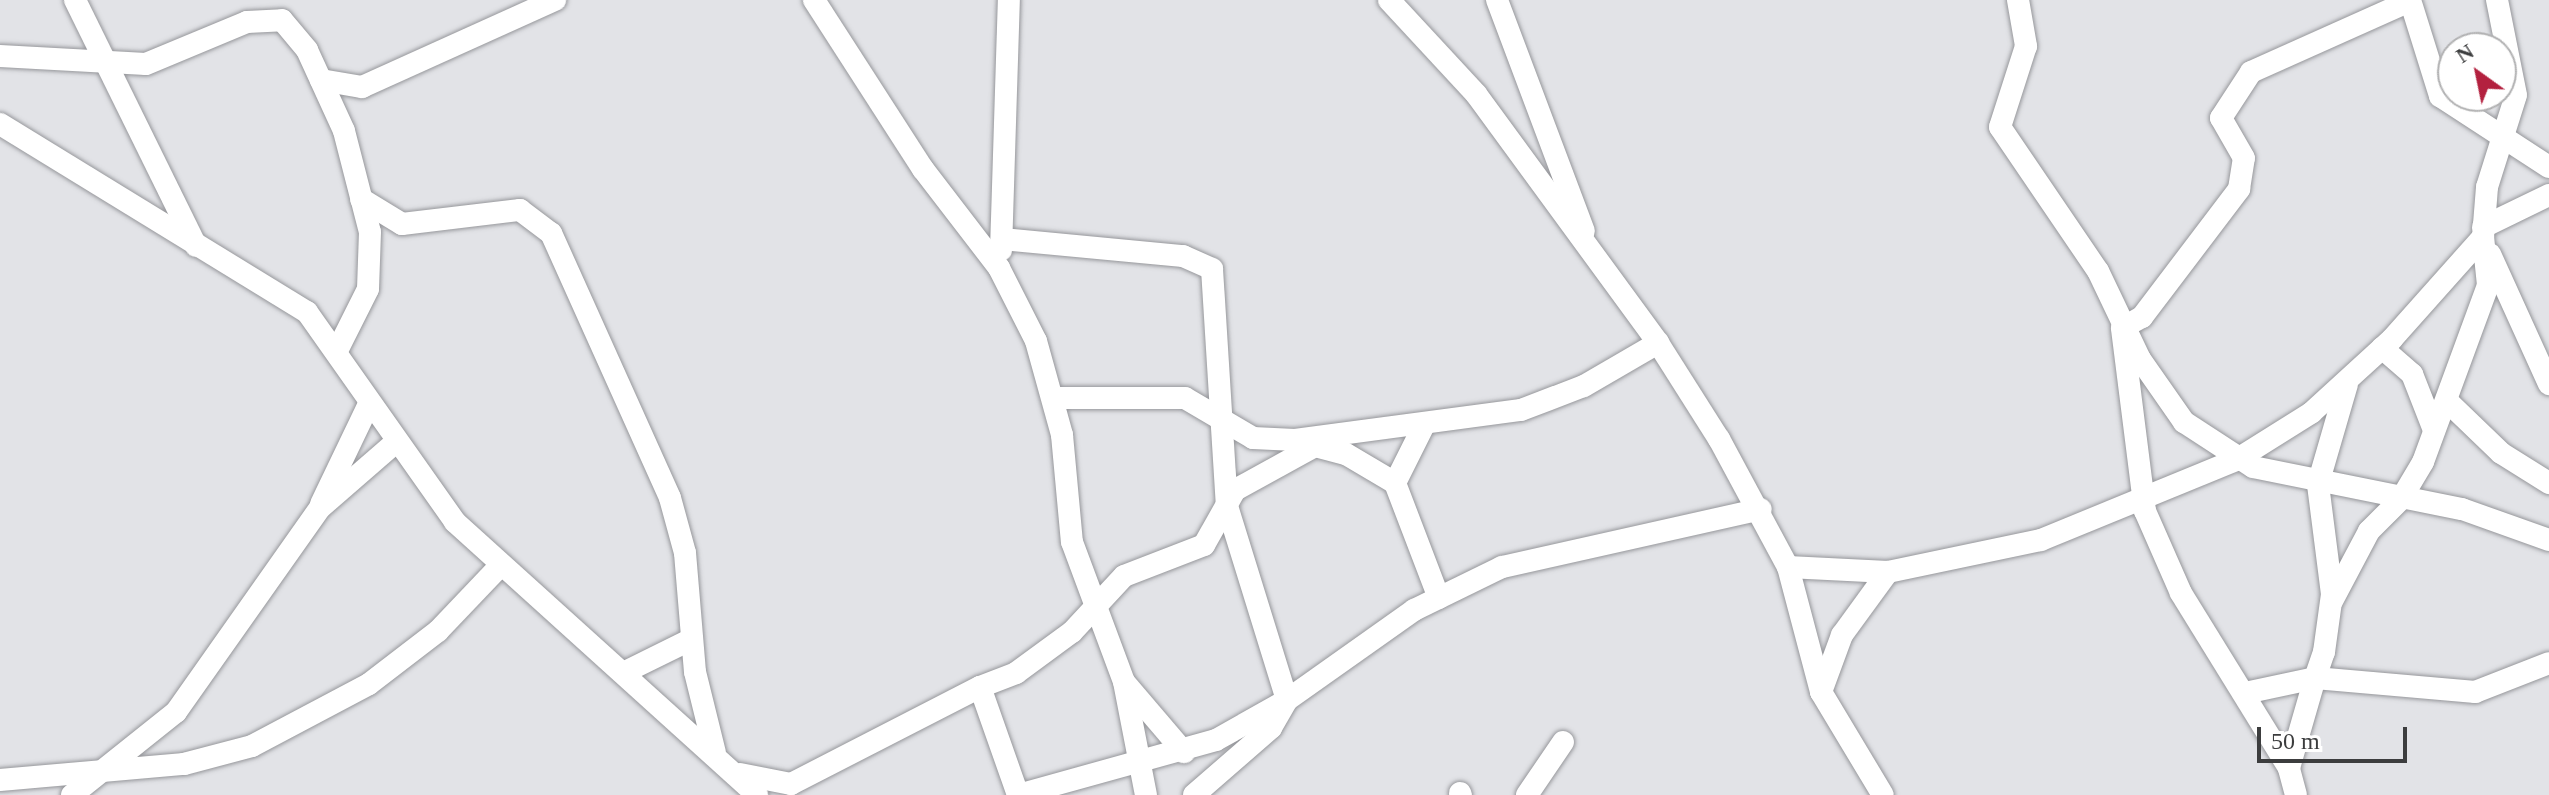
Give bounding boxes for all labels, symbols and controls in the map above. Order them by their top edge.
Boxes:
north arrow [2437,32,2517,112]
text: N [2451,38,2478,68]
scale bar [2261,711,2411,761]
text: 50 m [2271,728,2320,754]

